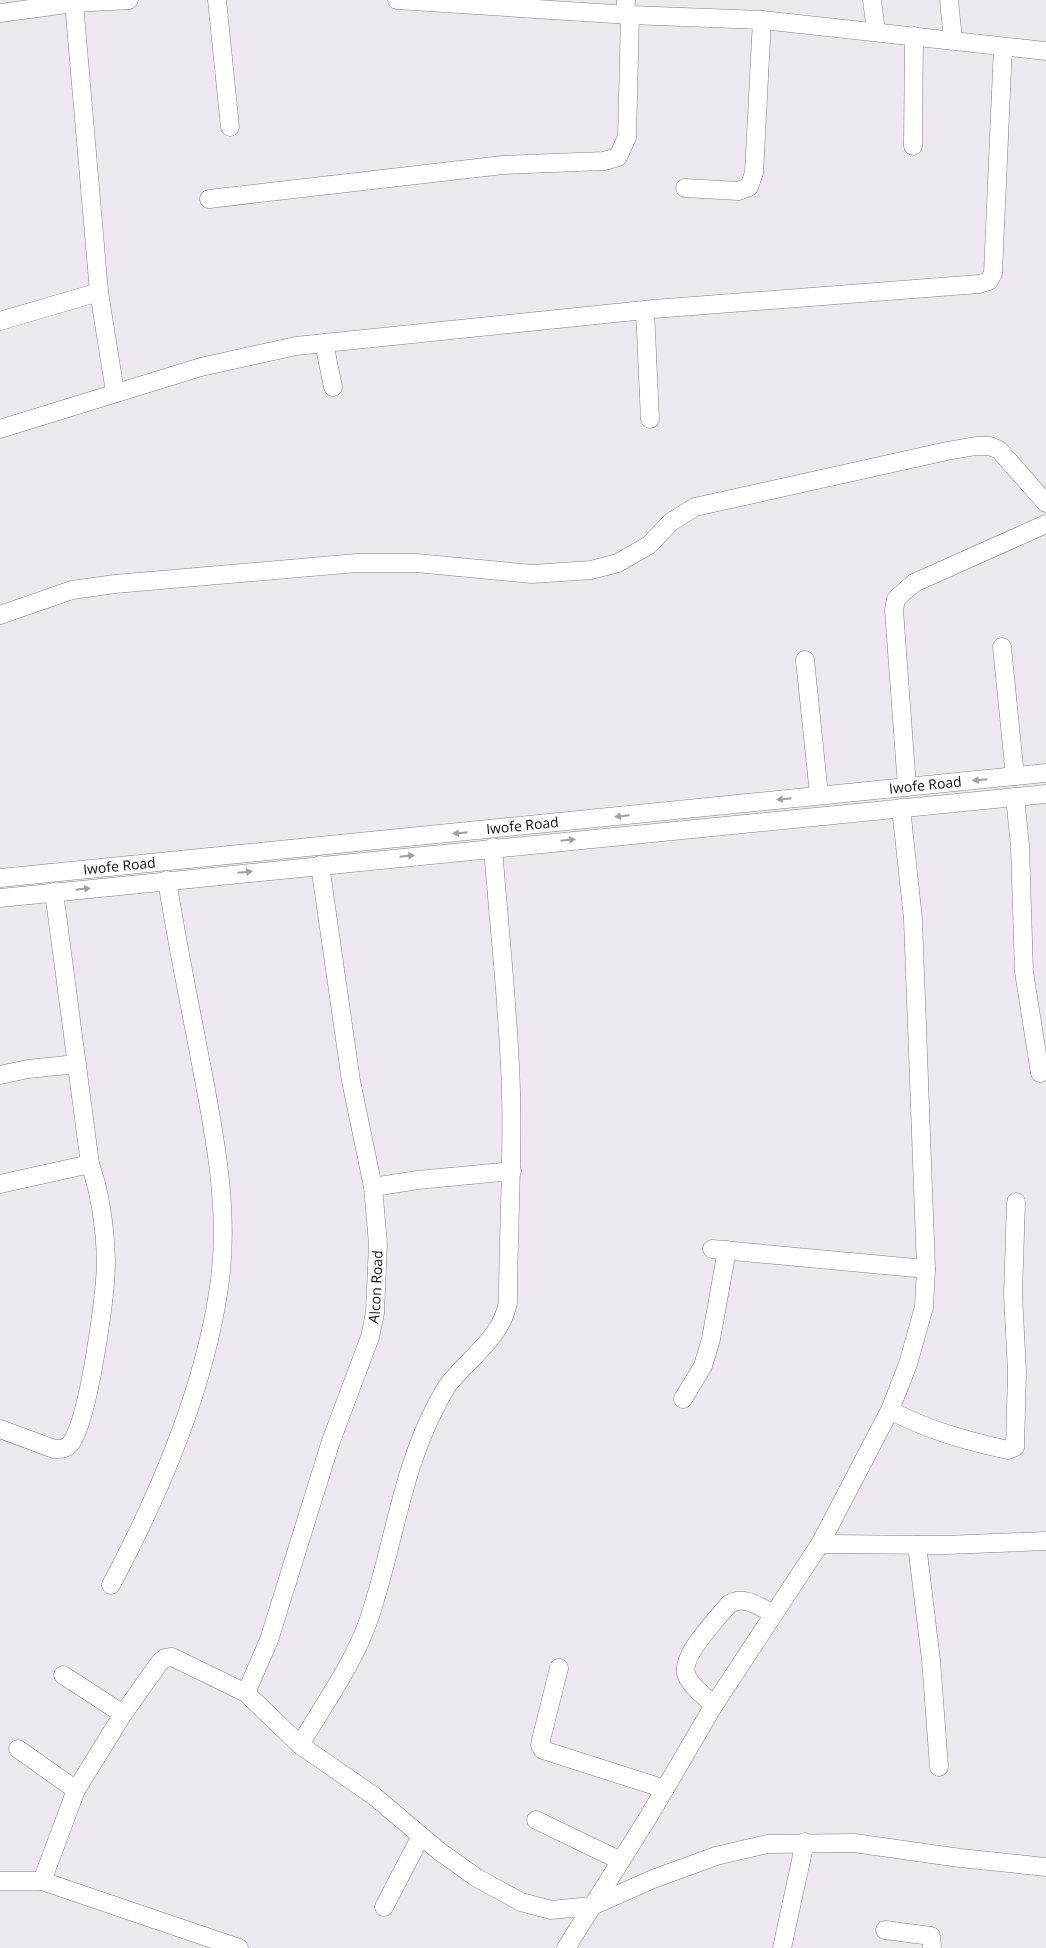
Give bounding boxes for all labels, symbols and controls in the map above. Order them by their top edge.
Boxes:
street label: Iwofe Road [888,772,962,798]
one-way arrow [972,776,988,784]
one-way arrow [775,795,791,803]
street label: Iwofe Road [485,812,560,838]
one-way arrow [614,812,630,820]
one-way arrow [452,829,468,837]
one-way arrow [561,836,577,844]
street label: Iwofe Road [82,852,157,879]
one-way arrow [399,852,415,860]
one-way arrow [237,868,253,876]
one-way arrow [76,885,92,893]
street label: Alcon Road [363,1250,387,1325]

